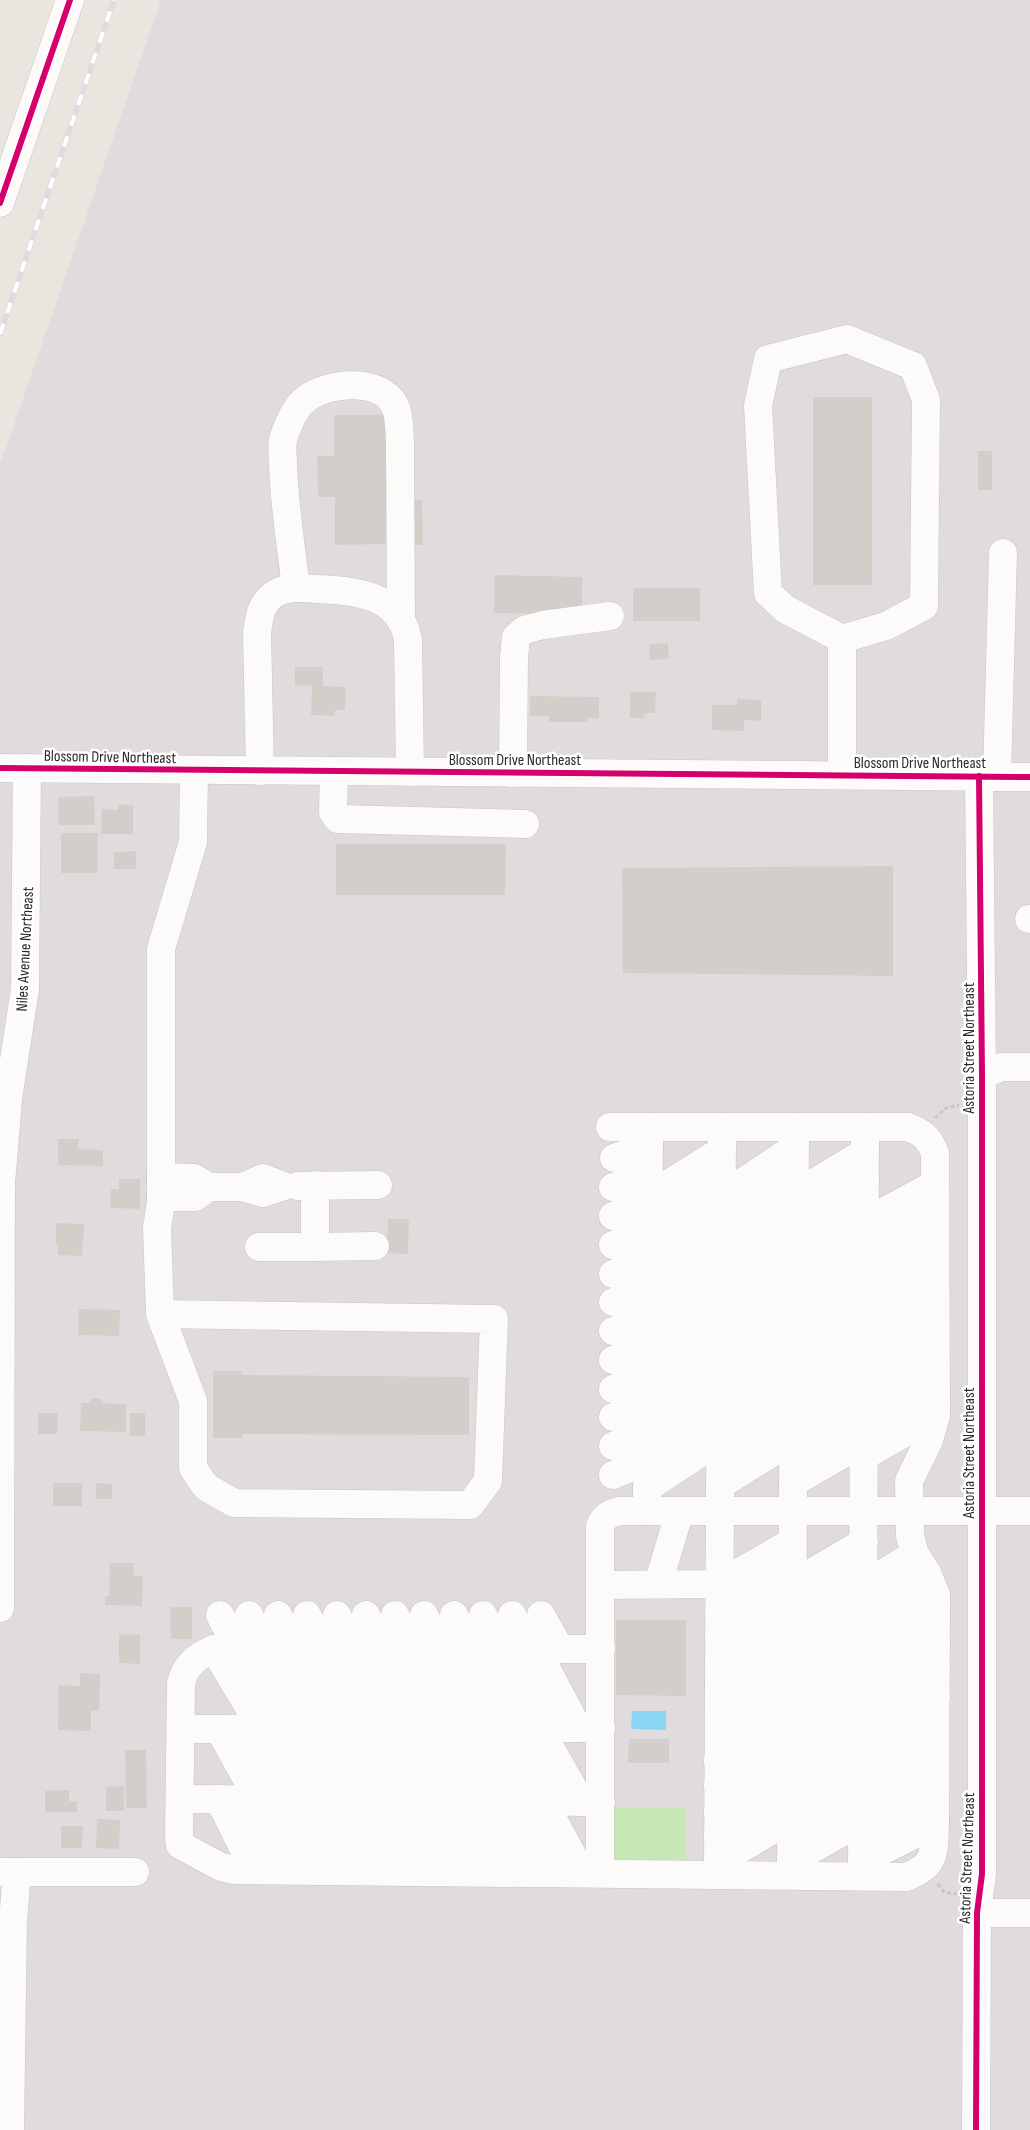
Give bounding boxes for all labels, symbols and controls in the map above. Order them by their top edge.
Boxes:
street label: Blossom Drive Northeast [44,747,177,768]
street label: Blossom Drive Northeast [449,751,581,770]
street label: Blossom Drive Northeast [854,754,986,773]
street label: Niles Avenue Northeast [13,886,38,1012]
street label: Astoria Street Northeast [960,982,979,1115]
street label: Astoria Street Northeast [960,1387,979,1520]
street label: Astoria Street Northeast [956,1792,979,1925]

